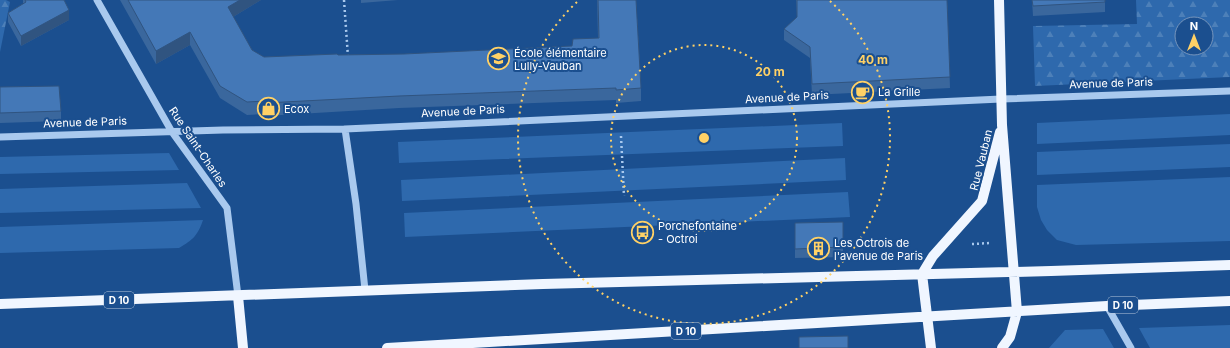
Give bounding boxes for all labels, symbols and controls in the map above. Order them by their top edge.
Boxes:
north arrow [1174,16,1214,56]
text: N [1190,19,1198,33]
school or university icon: École élémentaire Lully-Vauban [485,46,511,72]
place label: École élémentaire Lully-Vauban [514,46,607,73]
text: 40 m [858,52,888,67]
text: 20 m [755,64,785,79]
street label: Avenue de Paris [1069,75,1153,91]
cafe icon: La Grille [849,79,875,105]
place label: La Grille [878,85,920,99]
street label: Avenue de Paris [745,88,829,106]
shop icon: Ecox [256,96,282,122]
place label: Ecox [284,102,309,116]
street label: Avenue de Paris [421,102,505,120]
street label: Rue Saint-Charles [166,104,230,190]
street label: Avenue de Paris [43,114,127,130]
street label: Rue Vauban [967,128,995,192]
centre of rings [697,131,711,145]
bus stop icon: Porchefontaine - Octroi [629,219,655,245]
place label: Porchefontaine - Octroi [658,219,737,246]
building icon: Les Octrois de l'avenue de Paris [806,236,832,262]
place label: Les Octrois de l'avenue de Paris [834,236,923,263]
road number: D 10 [104,292,134,308]
road number: D 10 [1108,297,1138,313]
road number: D 10 [671,323,701,339]

